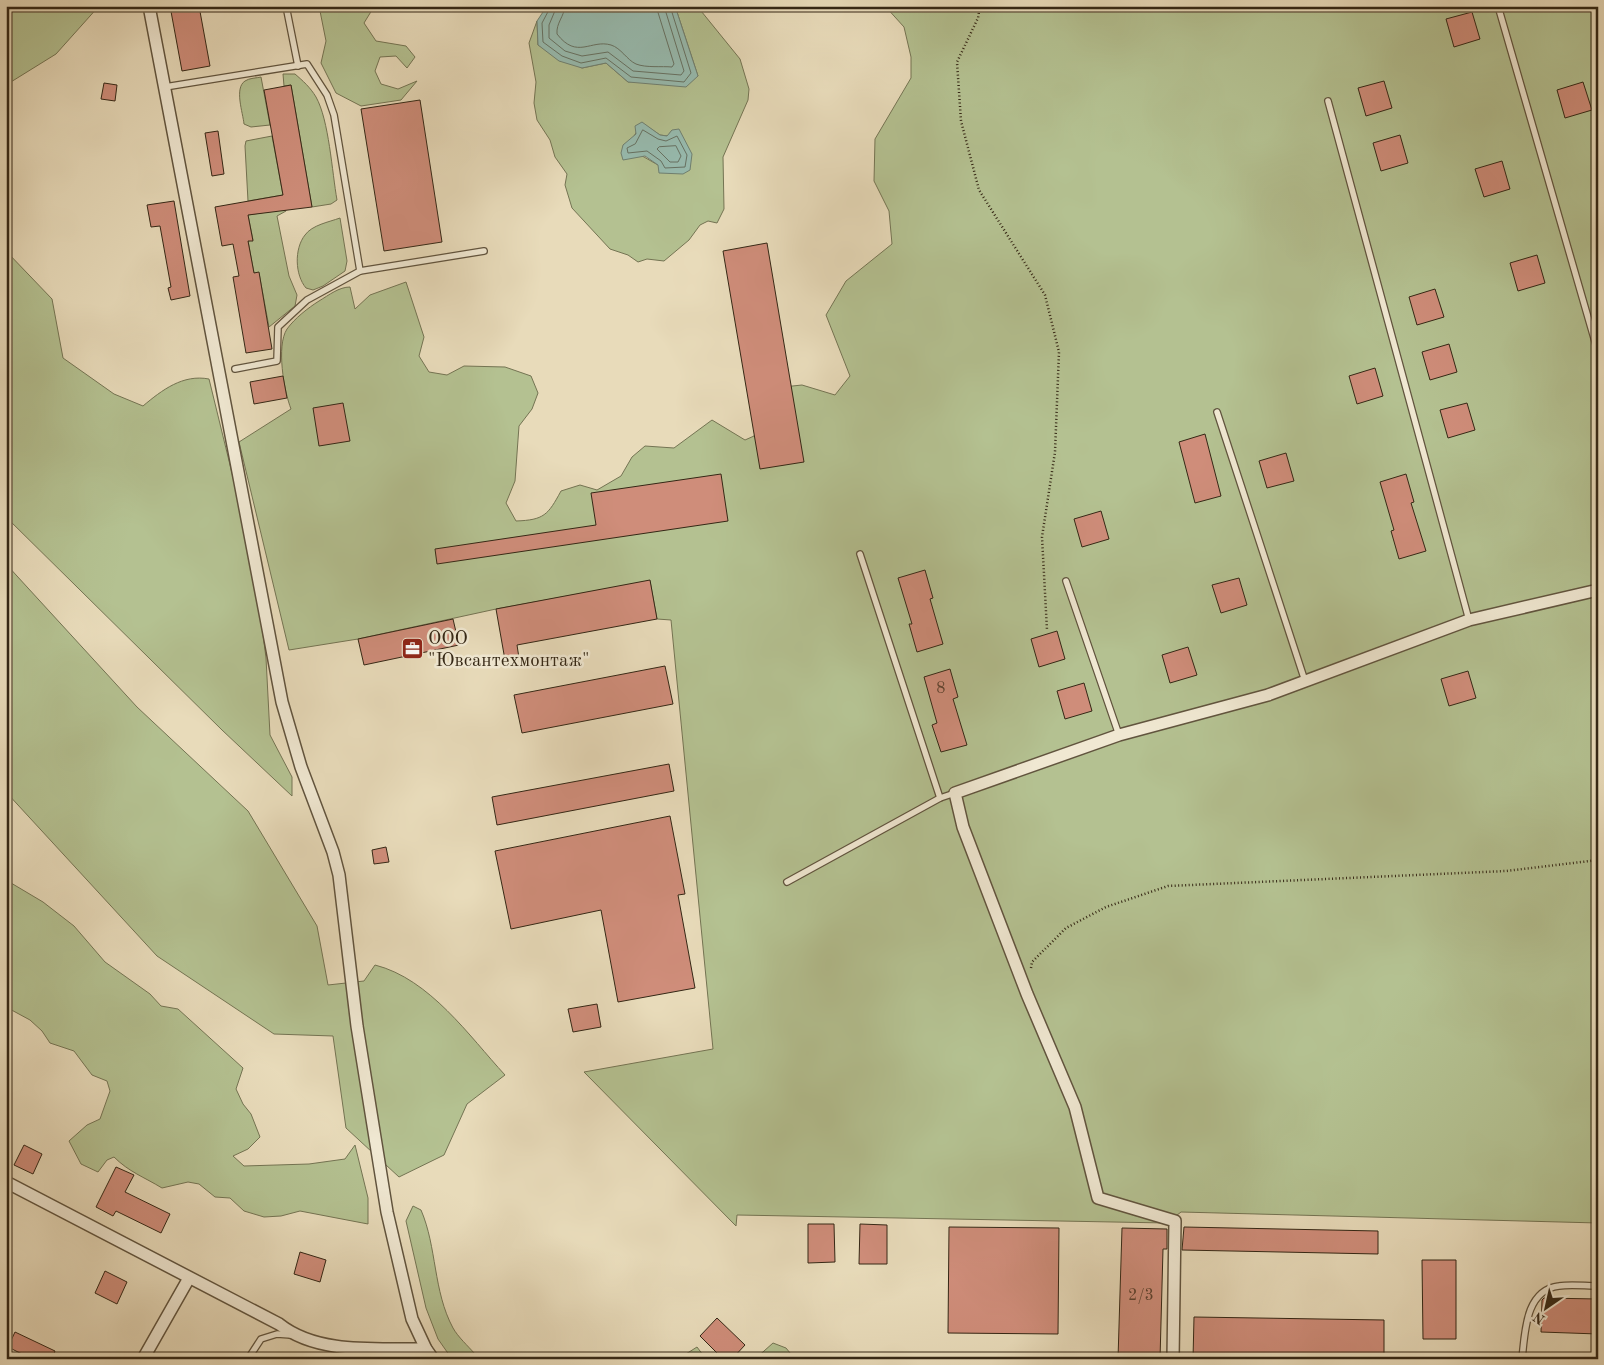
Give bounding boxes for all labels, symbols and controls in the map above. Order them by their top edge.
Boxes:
place label: ООО "Ювсантехмонтаж" [428,630,590,671]
office icon: ООО "Ювсантехмонтаж" [400,636,424,660]
house number: 8 [936,681,946,697]
north arrow [1522,1282,1572,1332]
house number: 2/3 [1128,1288,1154,1304]
text: N [1531,1309,1548,1327]

